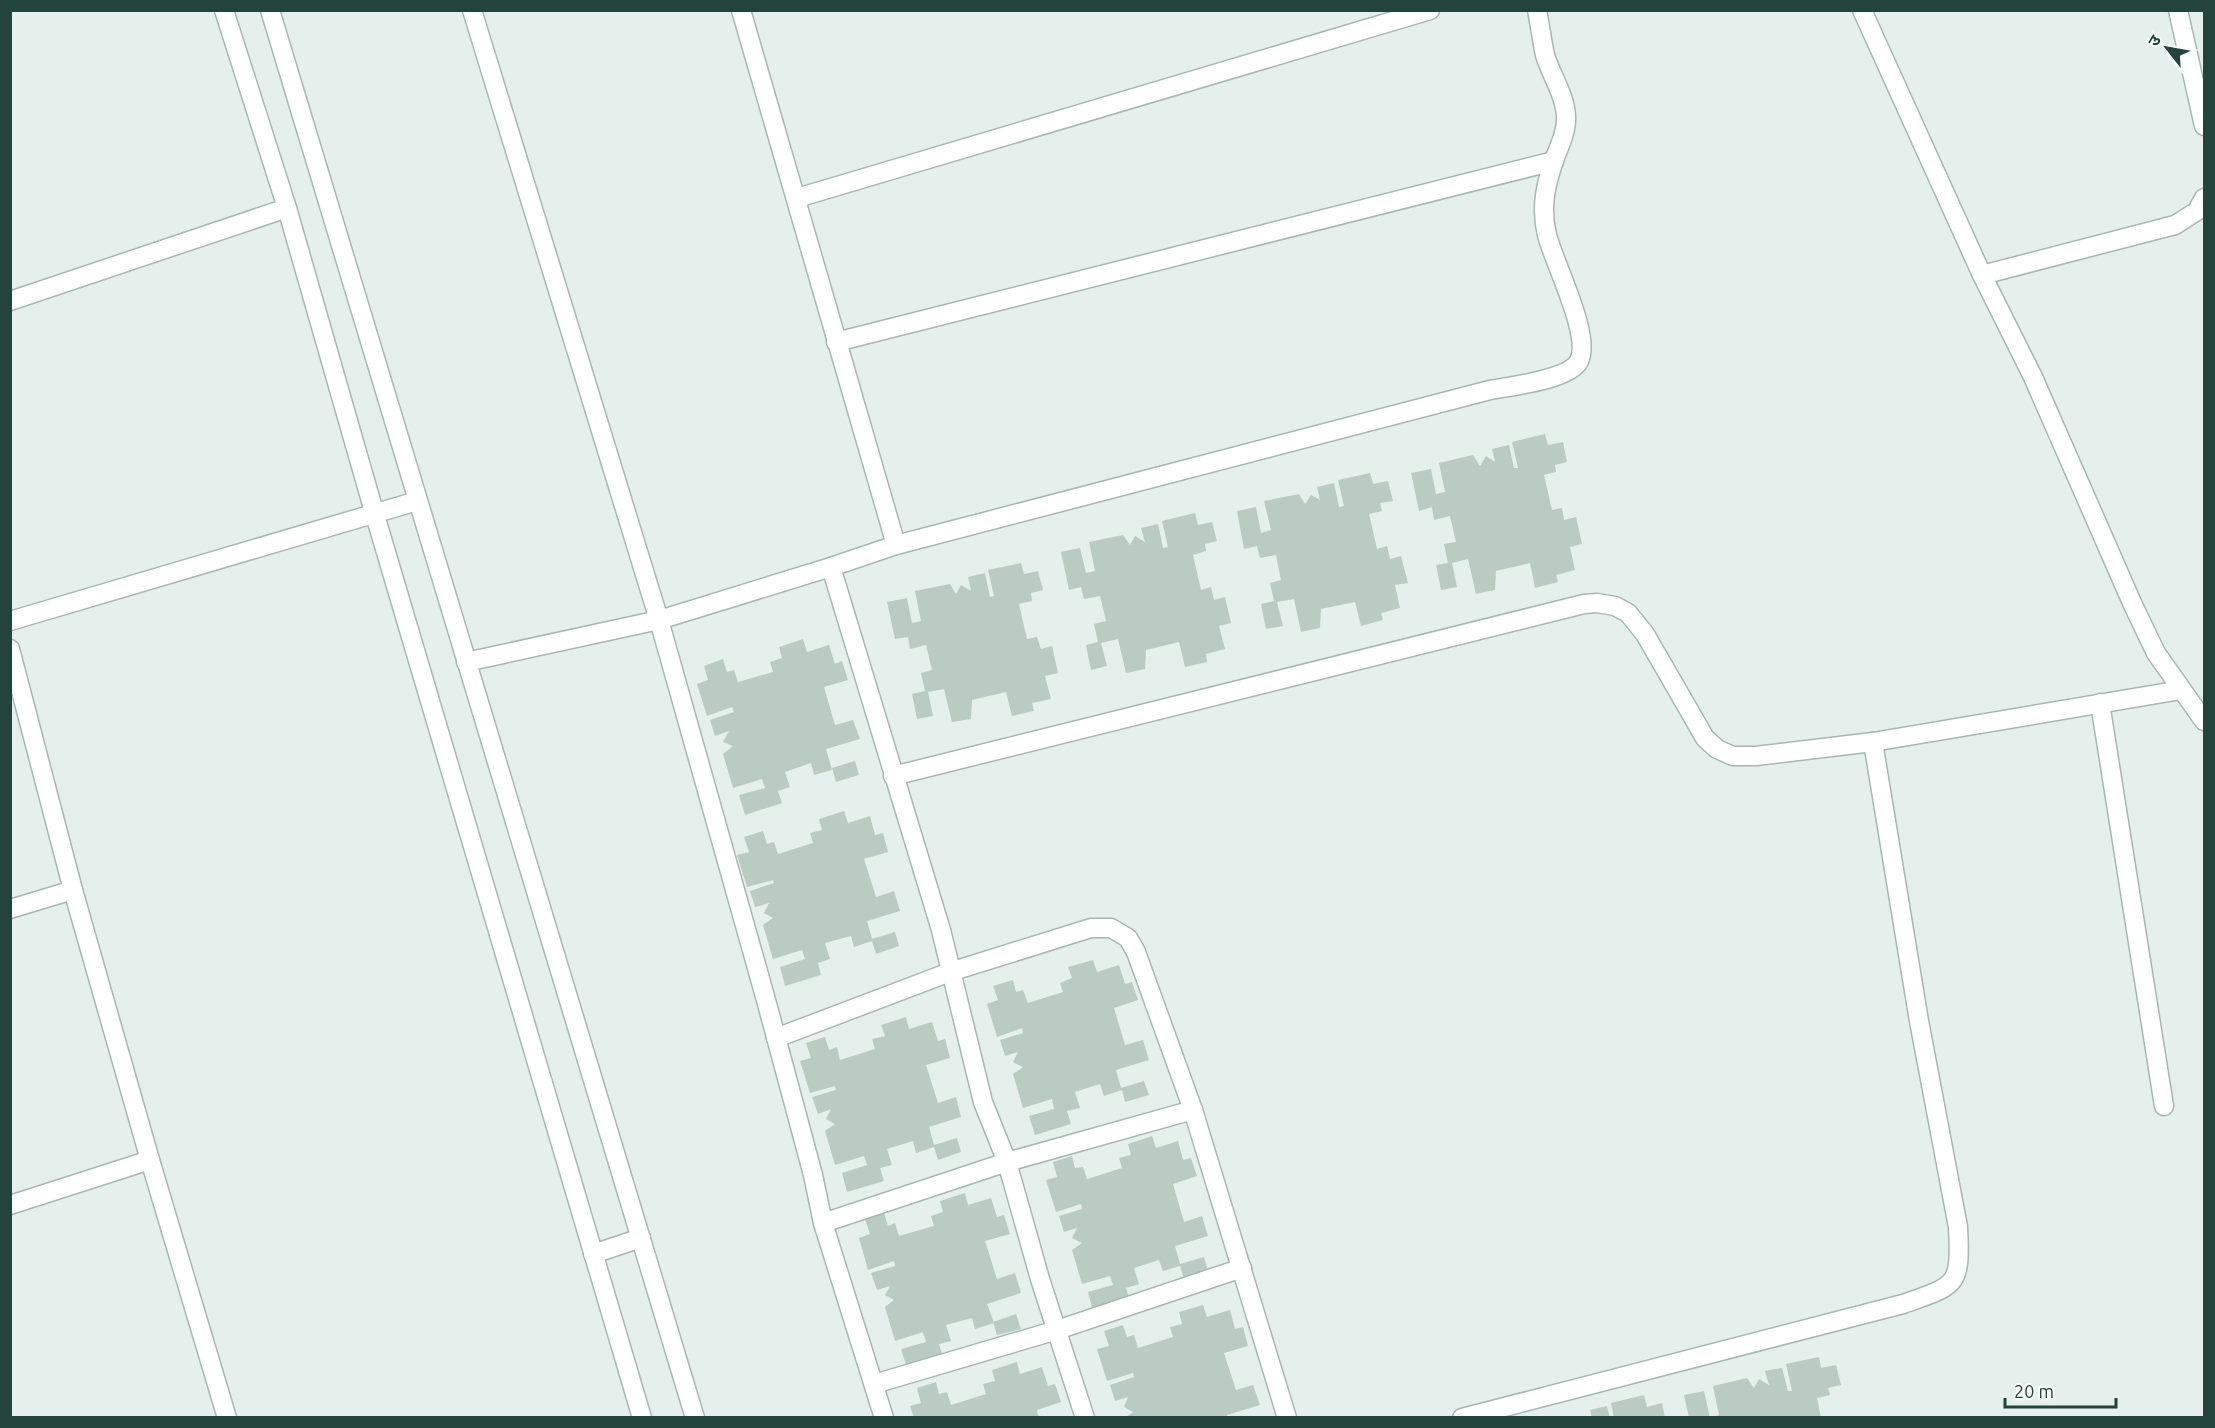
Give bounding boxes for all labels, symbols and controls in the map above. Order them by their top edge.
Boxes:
north arrow [2137,18,2197,78]
text: उ [2144,31,2165,49]
scale bar [2005,1371,2116,1409]
text: 20 m [2014,1381,2054,1401]

